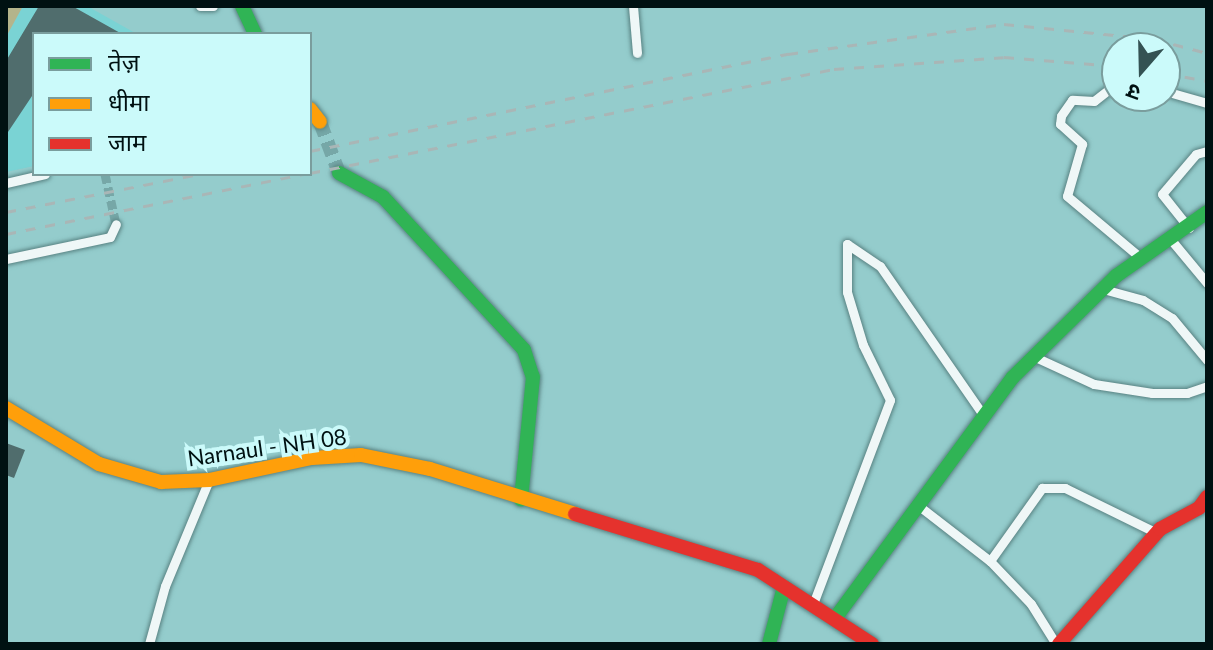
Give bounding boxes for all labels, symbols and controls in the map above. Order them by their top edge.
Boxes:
legend [32,32,312,176]
north arrow [1101,32,1181,112]
text: तेज़ [108,47,140,76]
text: उ [1123,78,1144,108]
text: धीमा [108,87,150,116]
text: जाम [108,127,146,156]
street label: Narnaul - NH 08 [186,423,348,471]

